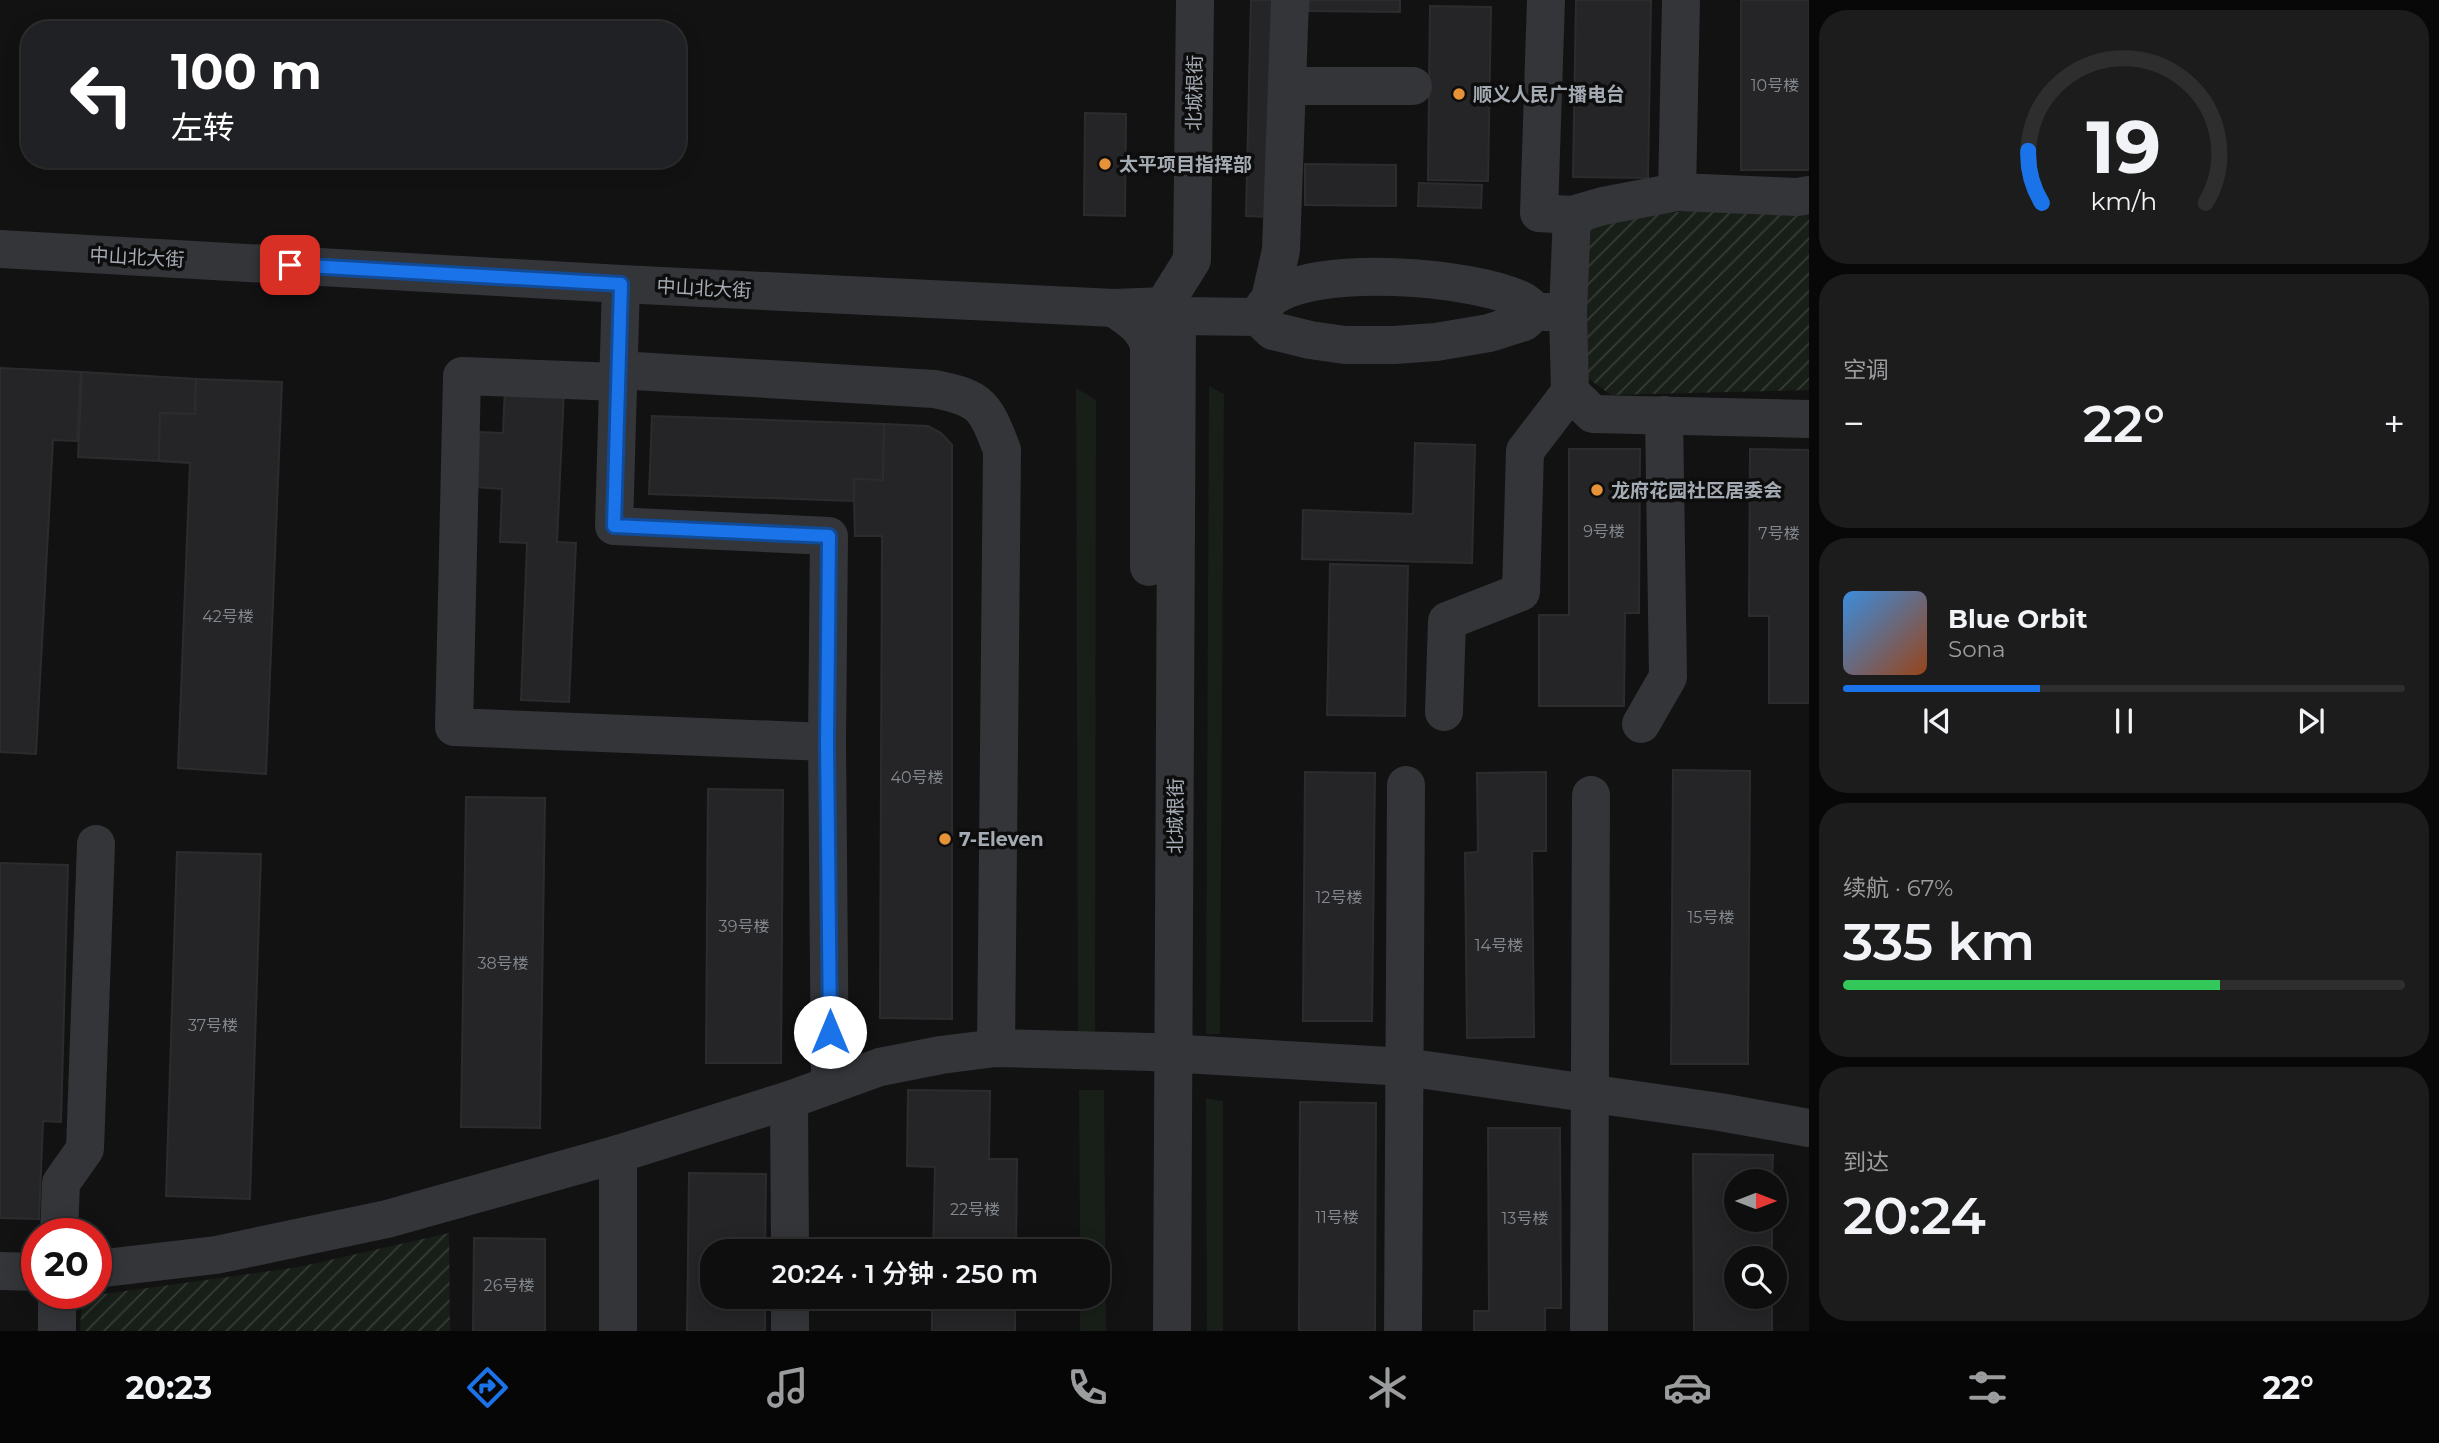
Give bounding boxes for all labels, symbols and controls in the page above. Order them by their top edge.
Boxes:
text: 100 m [171,42,322,101]
icon: left [56,49,147,140]
street label: 北城根街 [1182,55,1207,131]
house number: 10号楼 [1751,76,1799,95]
place label: 顺义人民广播电台 [1473,83,1625,106]
marker: 顺义人民广播电台 [1451,86,1467,102]
text: 19 [2087,103,2161,191]
text: 左转 [171,108,235,147]
place label: 太平项目指挥部 [1119,153,1252,176]
marker: 太平项目指挥部 [1097,156,1113,172]
text: km/h [2091,186,2157,216]
pin [260,235,320,295]
street label: 中山北大街 [89,244,185,271]
icon: arrive [271,246,309,284]
street label: 中山北大街 [656,275,752,302]
text: 空调 [1843,356,1889,384]
text: 22° [2083,392,2165,455]
text: − [1843,400,1865,447]
text: + [2383,400,2405,447]
place label: 龙府花园社区居委会 [1611,479,1782,502]
marker: 龙府花园社区居委会 [1589,482,1605,498]
house number: 9号楼 [1583,522,1625,541]
house number: 7号楼 [1758,524,1800,543]
text: Blue Orbit [1948,603,2087,635]
house number: 42号楼 [202,607,254,626]
text: Sona [1948,635,2006,663]
icon: previous [1918,702,1956,740]
icon: pause [2105,702,2143,740]
icon: next [2292,702,2330,740]
house number: 40号楼 [890,768,944,787]
street label: 北城根街 [1164,778,1187,854]
place label: 7-Eleven [959,828,1044,851]
marker: 7-Eleven [937,831,953,847]
text: 续航 · 67% [1843,874,1953,902]
house number: 12号楼 [1316,888,1362,907]
house number: 15号楼 [1688,908,1734,927]
text: 335 km [1843,910,2035,973]
house number: 39号楼 [719,917,769,936]
house number: 14号楼 [1475,936,1523,955]
house number: 38号楼 [477,954,529,973]
position arrow [793,995,867,1069]
house number: 37号楼 [188,1016,238,1035]
text: 到达 [1843,1148,1889,1176]
north arrow [1724,1169,1787,1232]
map controls [1724,1169,1787,1309]
text: 20:24 [1843,1184,1986,1247]
house number: 22号楼 [950,1200,1000,1219]
house number: 11号楼 [1315,1208,1359,1227]
house number: 13号楼 [1502,1209,1548,1228]
speed limit sign: 20 [21,1218,112,1309]
button: search [1724,1246,1787,1309]
text: 20:24 · 1 分钟 · 250 m [772,1258,1038,1290]
house number: 26号楼 [484,1276,534,1295]
icon: directions [463,1363,512,1412]
icon: music [763,1363,812,1412]
icon: phone [1063,1363,1112,1412]
icon: climate [1363,1363,1412,1412]
icon: car [1663,1363,1712,1412]
icon: filters [1963,1363,2012,1412]
text: 20:23 [125,1368,212,1407]
text: 22° [2262,1368,2314,1407]

